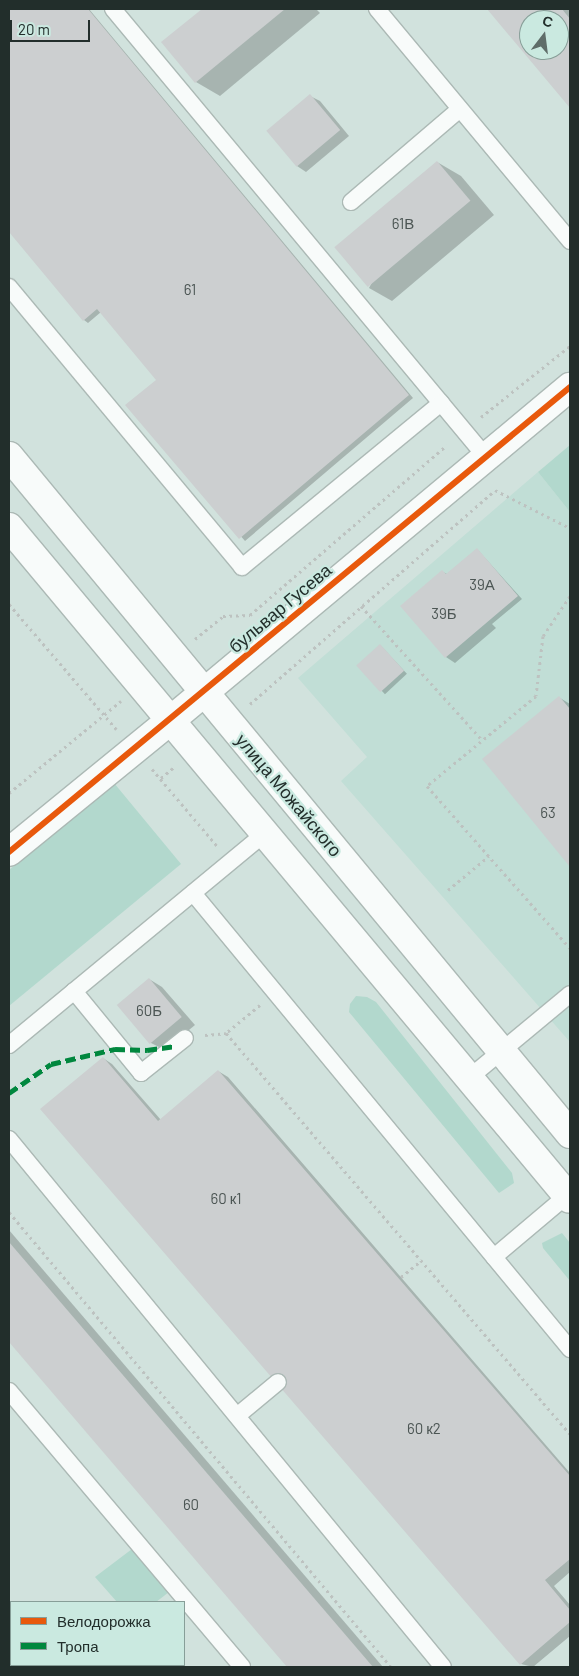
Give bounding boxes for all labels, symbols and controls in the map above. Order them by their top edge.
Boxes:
scale bar [12,10,92,42]
north arrow [519,10,569,60]
text: С [541,11,555,31]
text: 20 m [18,20,50,38]
house number: 61В [392,215,414,233]
house number: 61 [184,281,196,299]
street label: бульвар Гусева [224,559,336,657]
house number: 39А [469,576,495,594]
house number: 39Б [431,605,457,623]
street label: улица Можайского [231,729,347,861]
house number: 63 [540,804,556,822]
house number: 60Б [136,1002,162,1020]
house number: 60 к1 [210,1190,242,1208]
house number: 60 к2 [407,1420,441,1438]
house number: 60 [183,1496,199,1514]
legend [10,1601,185,1666]
text: Велодорожка [57,1612,151,1630]
text: Тропа [57,1637,98,1655]

